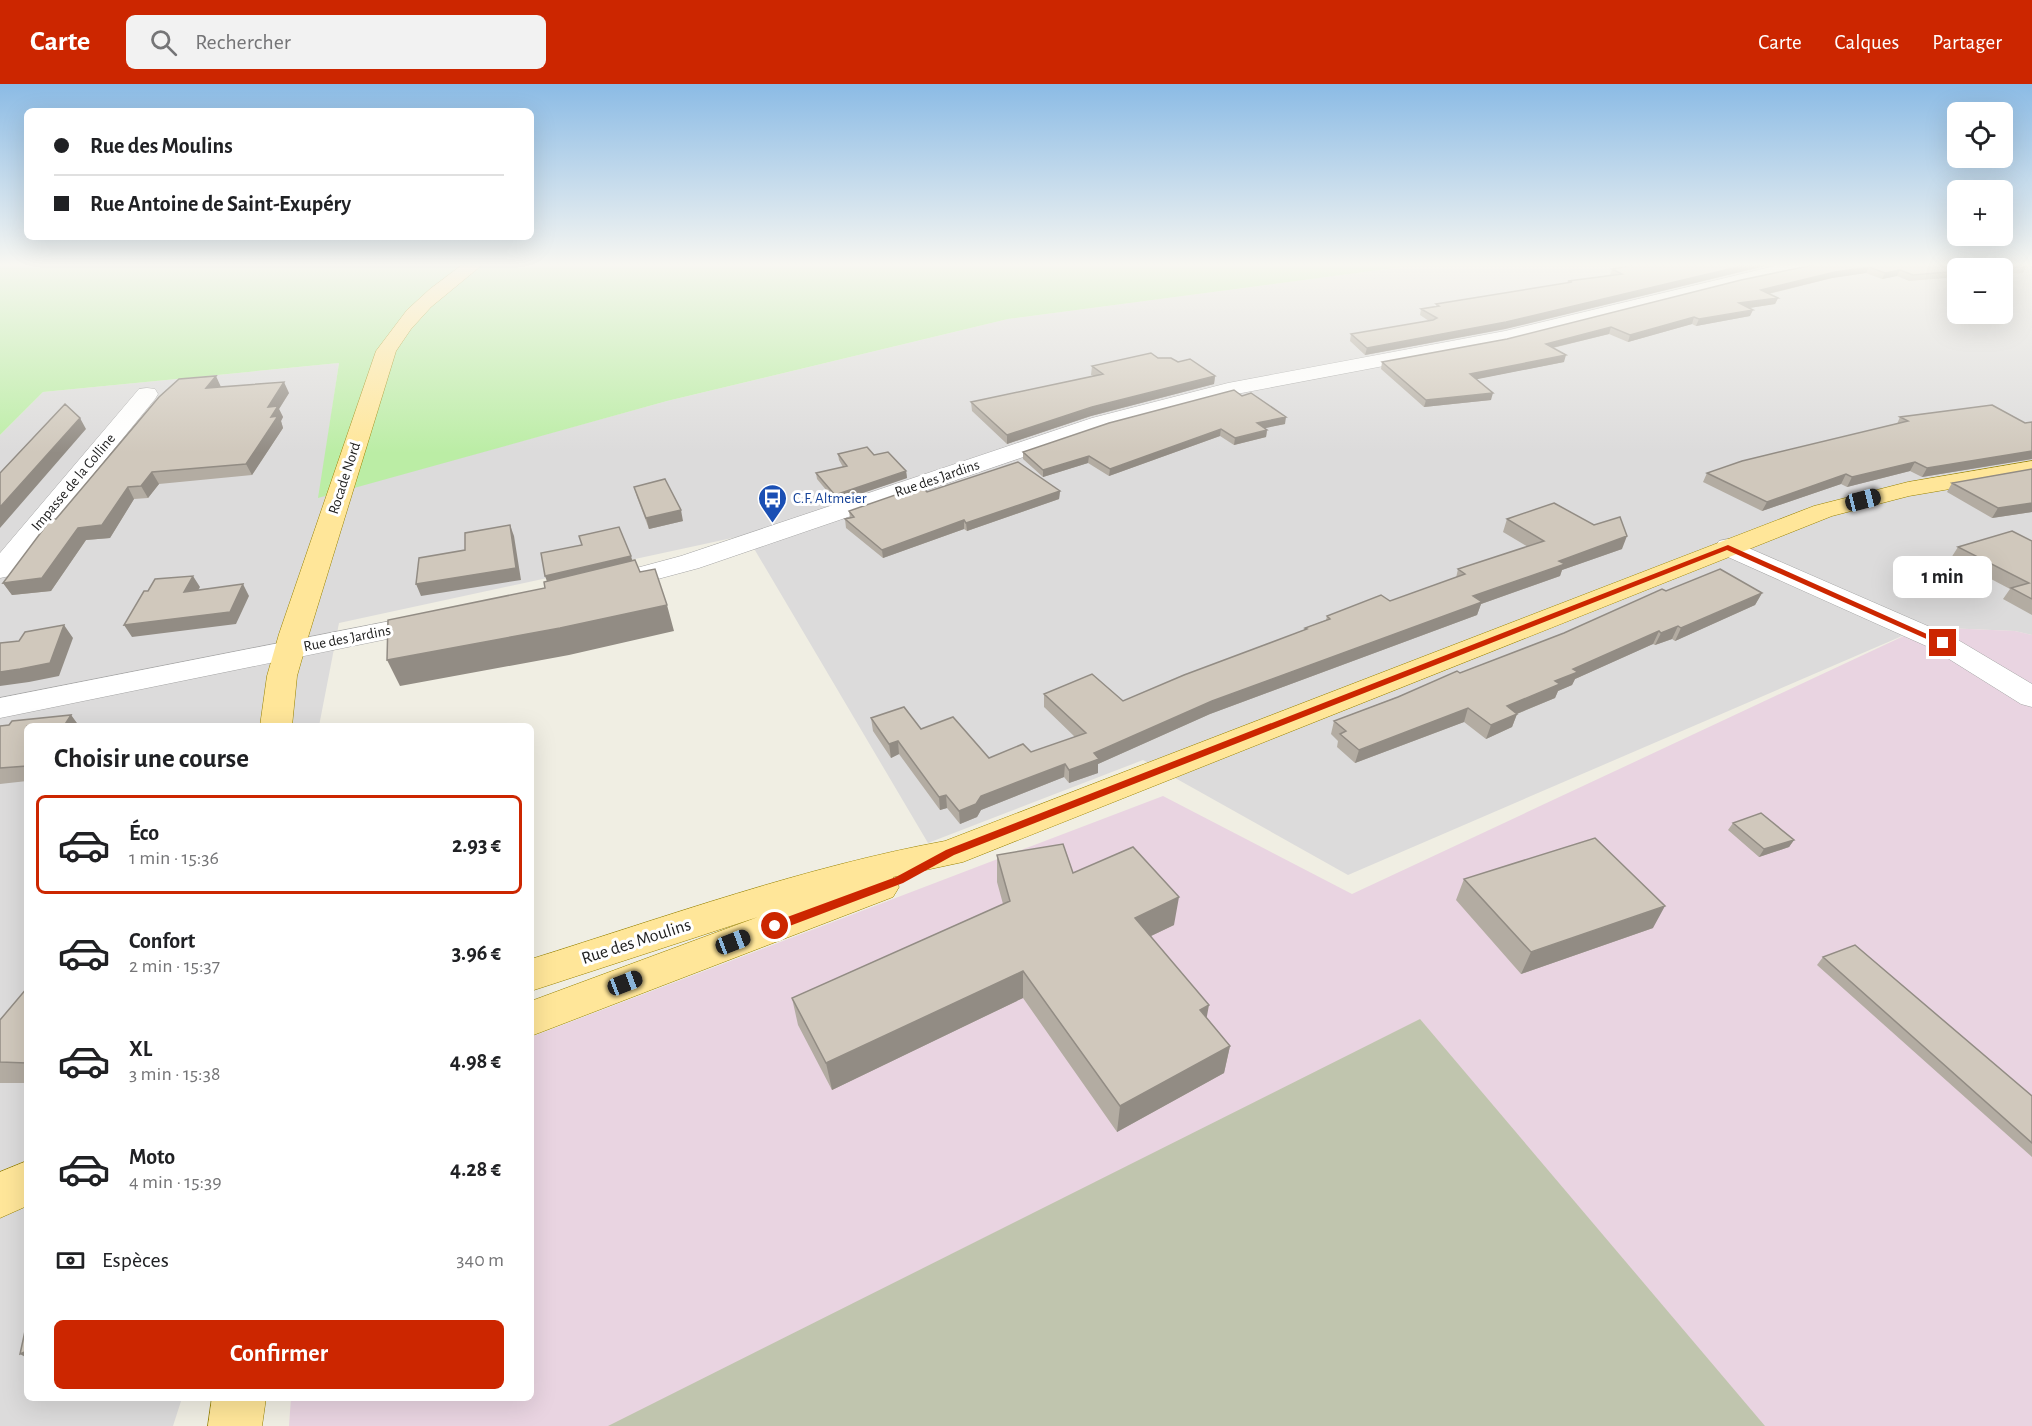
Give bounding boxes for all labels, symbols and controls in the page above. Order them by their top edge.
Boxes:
search box [126,15,546,69]
icon: search [147,26,180,59]
text: Carte [30,28,90,56]
text: Rechercher [195,31,291,53]
text: Carte [1758,32,1802,53]
text: Calques [1835,32,1899,53]
text: Partager [1932,32,2002,53]
map controls [1947,102,2013,324]
button: locate [1947,102,2013,168]
text: Rue des Moulins [90,135,233,157]
button: + [1947,180,2013,246]
text: Rue Antoine de Saint-Exupéry [90,193,351,215]
button: − [1947,258,2013,324]
street label: Impasse de la Colline [29,431,118,534]
street label: Rocade Nord [326,440,363,516]
street label: Rue des Jardins [893,457,981,500]
bus stop icon: C.F. Altmeier [756,482,788,524]
car [1843,487,1883,513]
place label: C.F. Altmeier [793,491,867,506]
callout: 1 min [1894,556,1992,598]
text: 1 min [1921,567,1964,587]
street label: Rue des Jardins [302,623,392,654]
route end [1929,629,1956,656]
text: Choisir une course [54,745,249,772]
icon: car [57,818,111,872]
text: Éco [129,822,159,844]
text: 2.93 € [452,834,501,856]
text: 1 min · 15:36 [129,848,219,868]
route start [761,912,788,939]
street label: Rue des Moulins [579,916,693,968]
icon: car [57,926,111,980]
car [713,927,753,957]
text: Confort [129,930,195,952]
text: 3.96 € [452,942,501,964]
text: 2 min · 15:37 [129,956,220,976]
car [605,968,645,998]
icon: car [57,1034,111,1088]
text: XL [129,1038,152,1060]
text: 4.98 € [450,1050,501,1072]
text: 3 min · 15:38 [129,1064,220,1084]
icon: car [57,1142,111,1196]
text: Moto [129,1146,175,1168]
text: 4.28 € [450,1158,501,1180]
text: 4 min · 15:39 [129,1172,222,1192]
icon: cash [54,1244,87,1277]
text: Espèces [102,1249,169,1271]
text: 340 m [456,1250,504,1270]
button: Confirmer [54,1320,504,1389]

